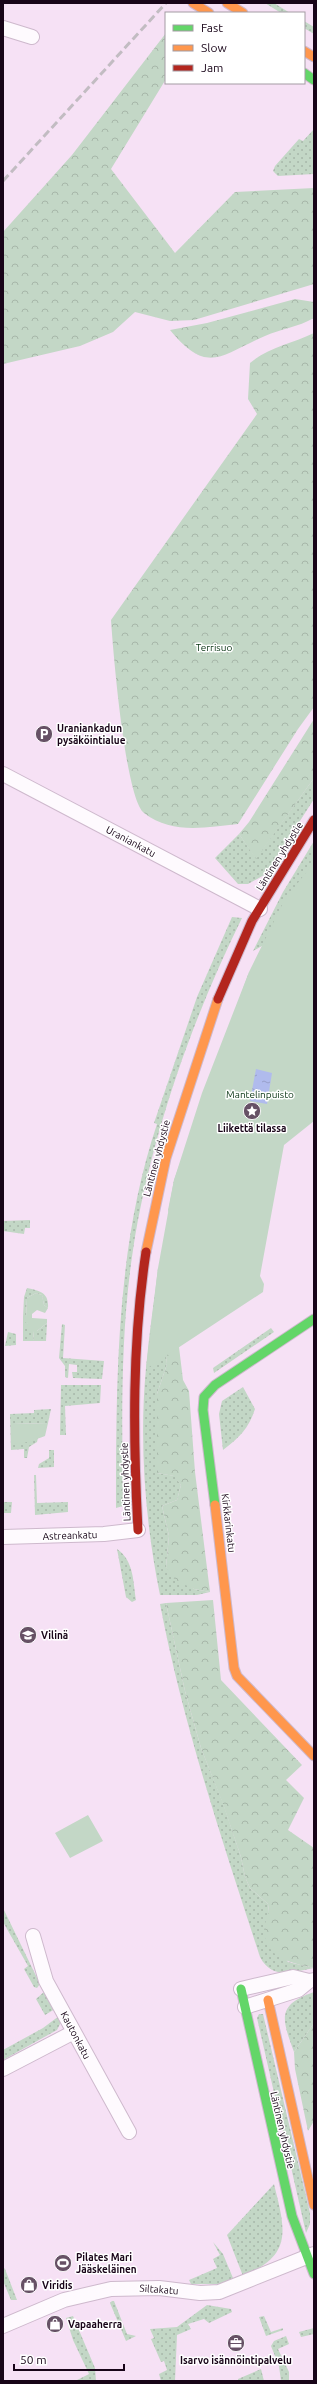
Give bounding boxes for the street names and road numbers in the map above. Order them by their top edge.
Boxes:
street label: Läntinen yhdystie [254,820,305,893]
street label: Uraniankatu [104,824,157,859]
street label: Läntinen yhdystie [141,1119,172,1198]
street label: Läntinen yhdystie [119,1442,132,1522]
street label: Kirkkarinkatu [219,1493,238,1553]
street label: Astreankatu [42,1529,98,1542]
street label: Kautonkatu [58,2010,93,2061]
street label: Läntinen yhdystie [268,2090,297,2170]
street label: Siltakatu [139,2283,179,2296]

